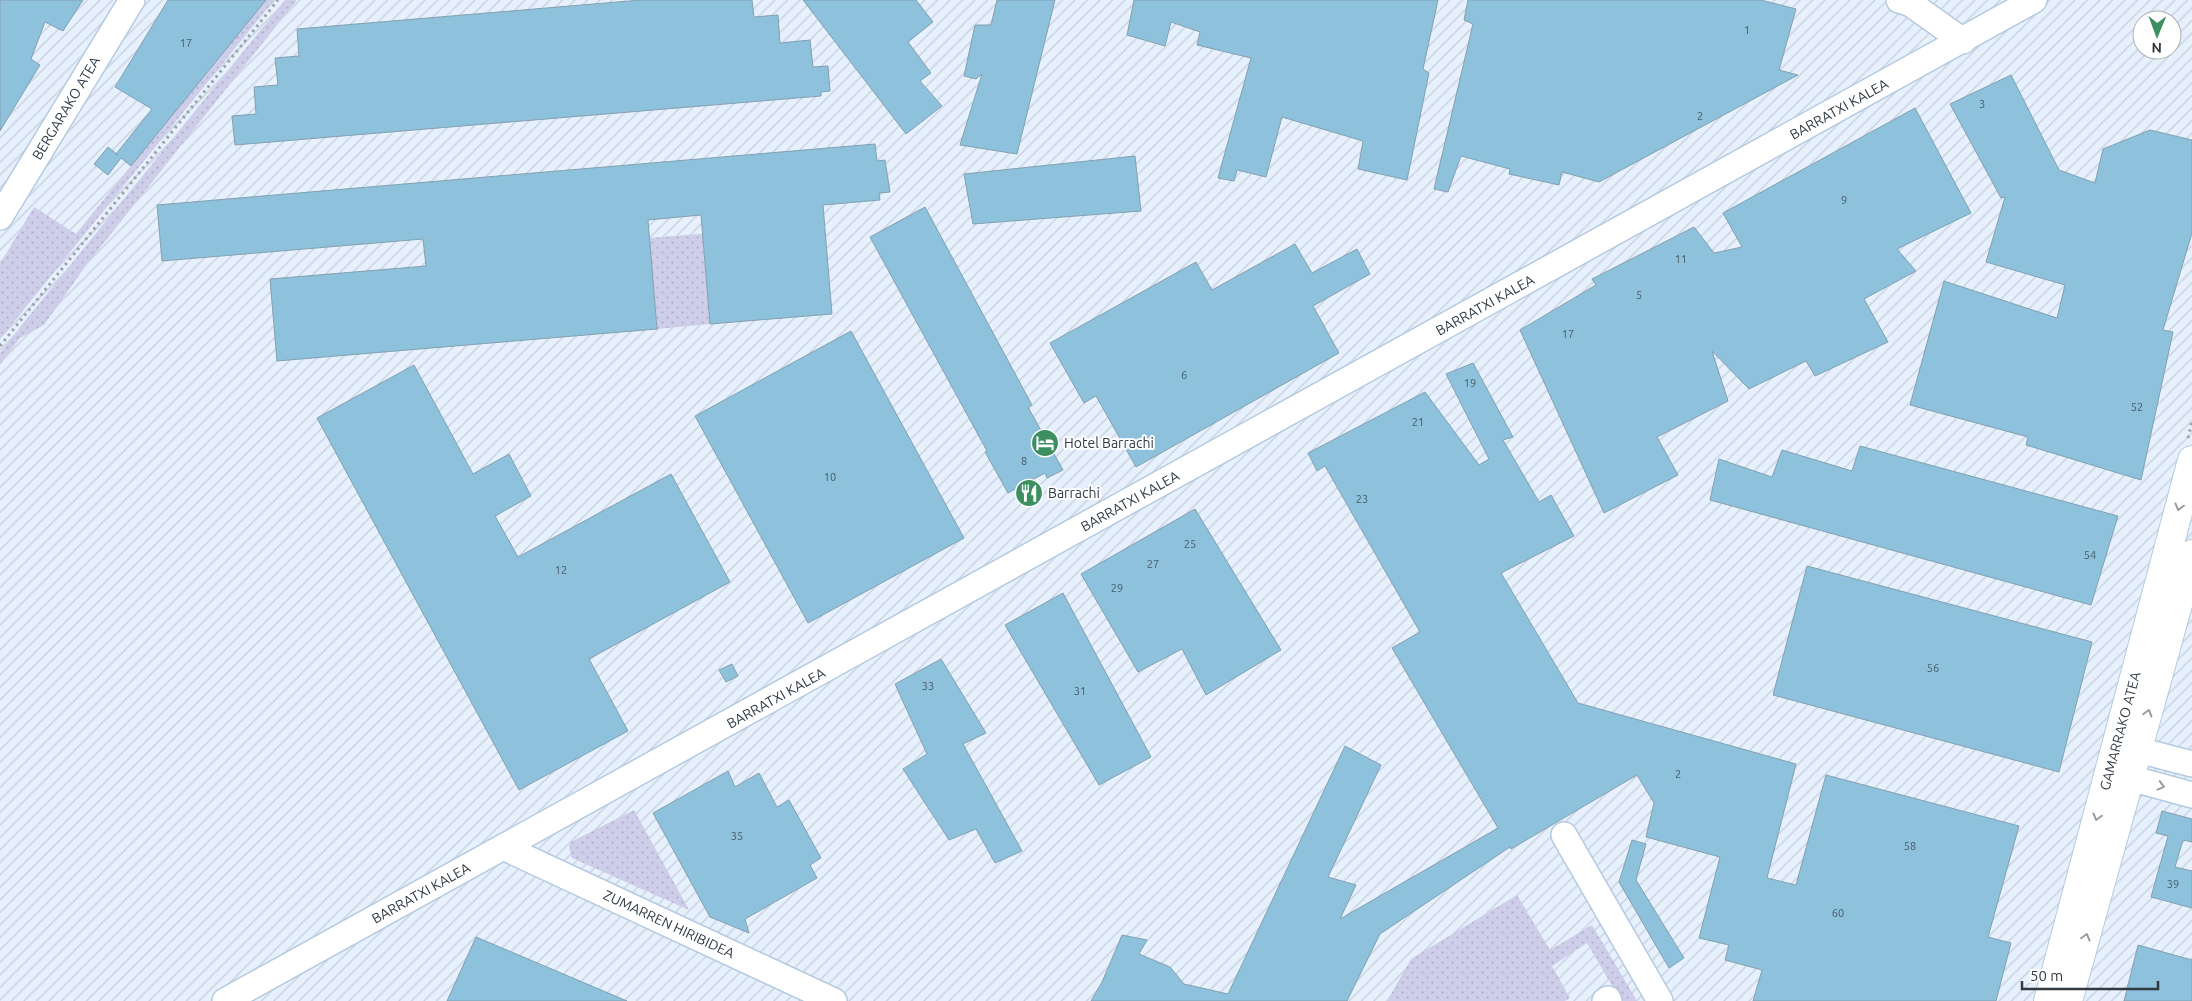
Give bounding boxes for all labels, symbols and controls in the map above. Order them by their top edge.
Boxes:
north arrow [2132,10,2182,60]
house number: 1 [1744,24,1750,36]
house number: 17 [180,37,192,49]
text: N [2151,40,2162,56]
street label: BERGARAKO ATEA [29,54,103,162]
street label: BARRATXI KALEA [1787,75,1891,143]
house number: 3 [1979,98,1985,110]
house number: 2 [1697,110,1703,122]
house number: 9 [1841,194,1847,206]
house number: 11 [1675,253,1687,265]
street label: BARRATXI KALEA [1433,271,1537,339]
house number: 5 [1636,289,1642,301]
house number: 17 [1562,328,1574,340]
house number: 6 [1181,369,1187,381]
house number: 19 [1464,377,1476,389]
house number: 52 [2131,401,2143,413]
house number: 21 [1412,416,1424,428]
hotel icon: Hotel Barrachi [1030,428,1060,458]
place label: Hotel Barrachi [1064,435,1154,451]
house number: 8 [1021,455,1027,467]
street label: BARRATXI KALEA [1078,467,1182,535]
house number: 10 [824,471,836,483]
restaurant icon: Barrachi [1014,478,1044,508]
place label: Barrachi [1048,485,1100,501]
house number: 23 [1356,493,1368,505]
one-way arrow [2175,503,2185,511]
house number: 25 [1184,538,1196,550]
house number: 54 [2084,549,2096,561]
house number: 27 [1147,558,1159,570]
house number: 12 [555,564,567,576]
house number: 29 [1111,582,1123,594]
house number: 56 [1927,662,1939,674]
street label: BARRATXI KALEA [724,664,828,732]
street label: GAMARRAKO ATEA [2096,670,2144,792]
house number: 33 [922,680,934,692]
house number: 31 [1074,685,1086,697]
one-way arrow [2142,709,2153,718]
house number: 2 [1675,768,1681,780]
one-way arrow [2156,781,2164,791]
one-way arrow [2092,812,2103,821]
house number: 35 [731,830,743,842]
house number: 58 [1904,840,1916,852]
street label: BARRATXI KALEA [369,859,473,927]
house number: 39 [2167,878,2179,890]
street label: ZUMARREN HIRIBIDEA [601,887,737,961]
house number: 60 [1832,907,1844,919]
one-way arrow [2080,934,2090,942]
scale bar [2022,958,2158,990]
text: 50 m [2030,967,2063,984]

